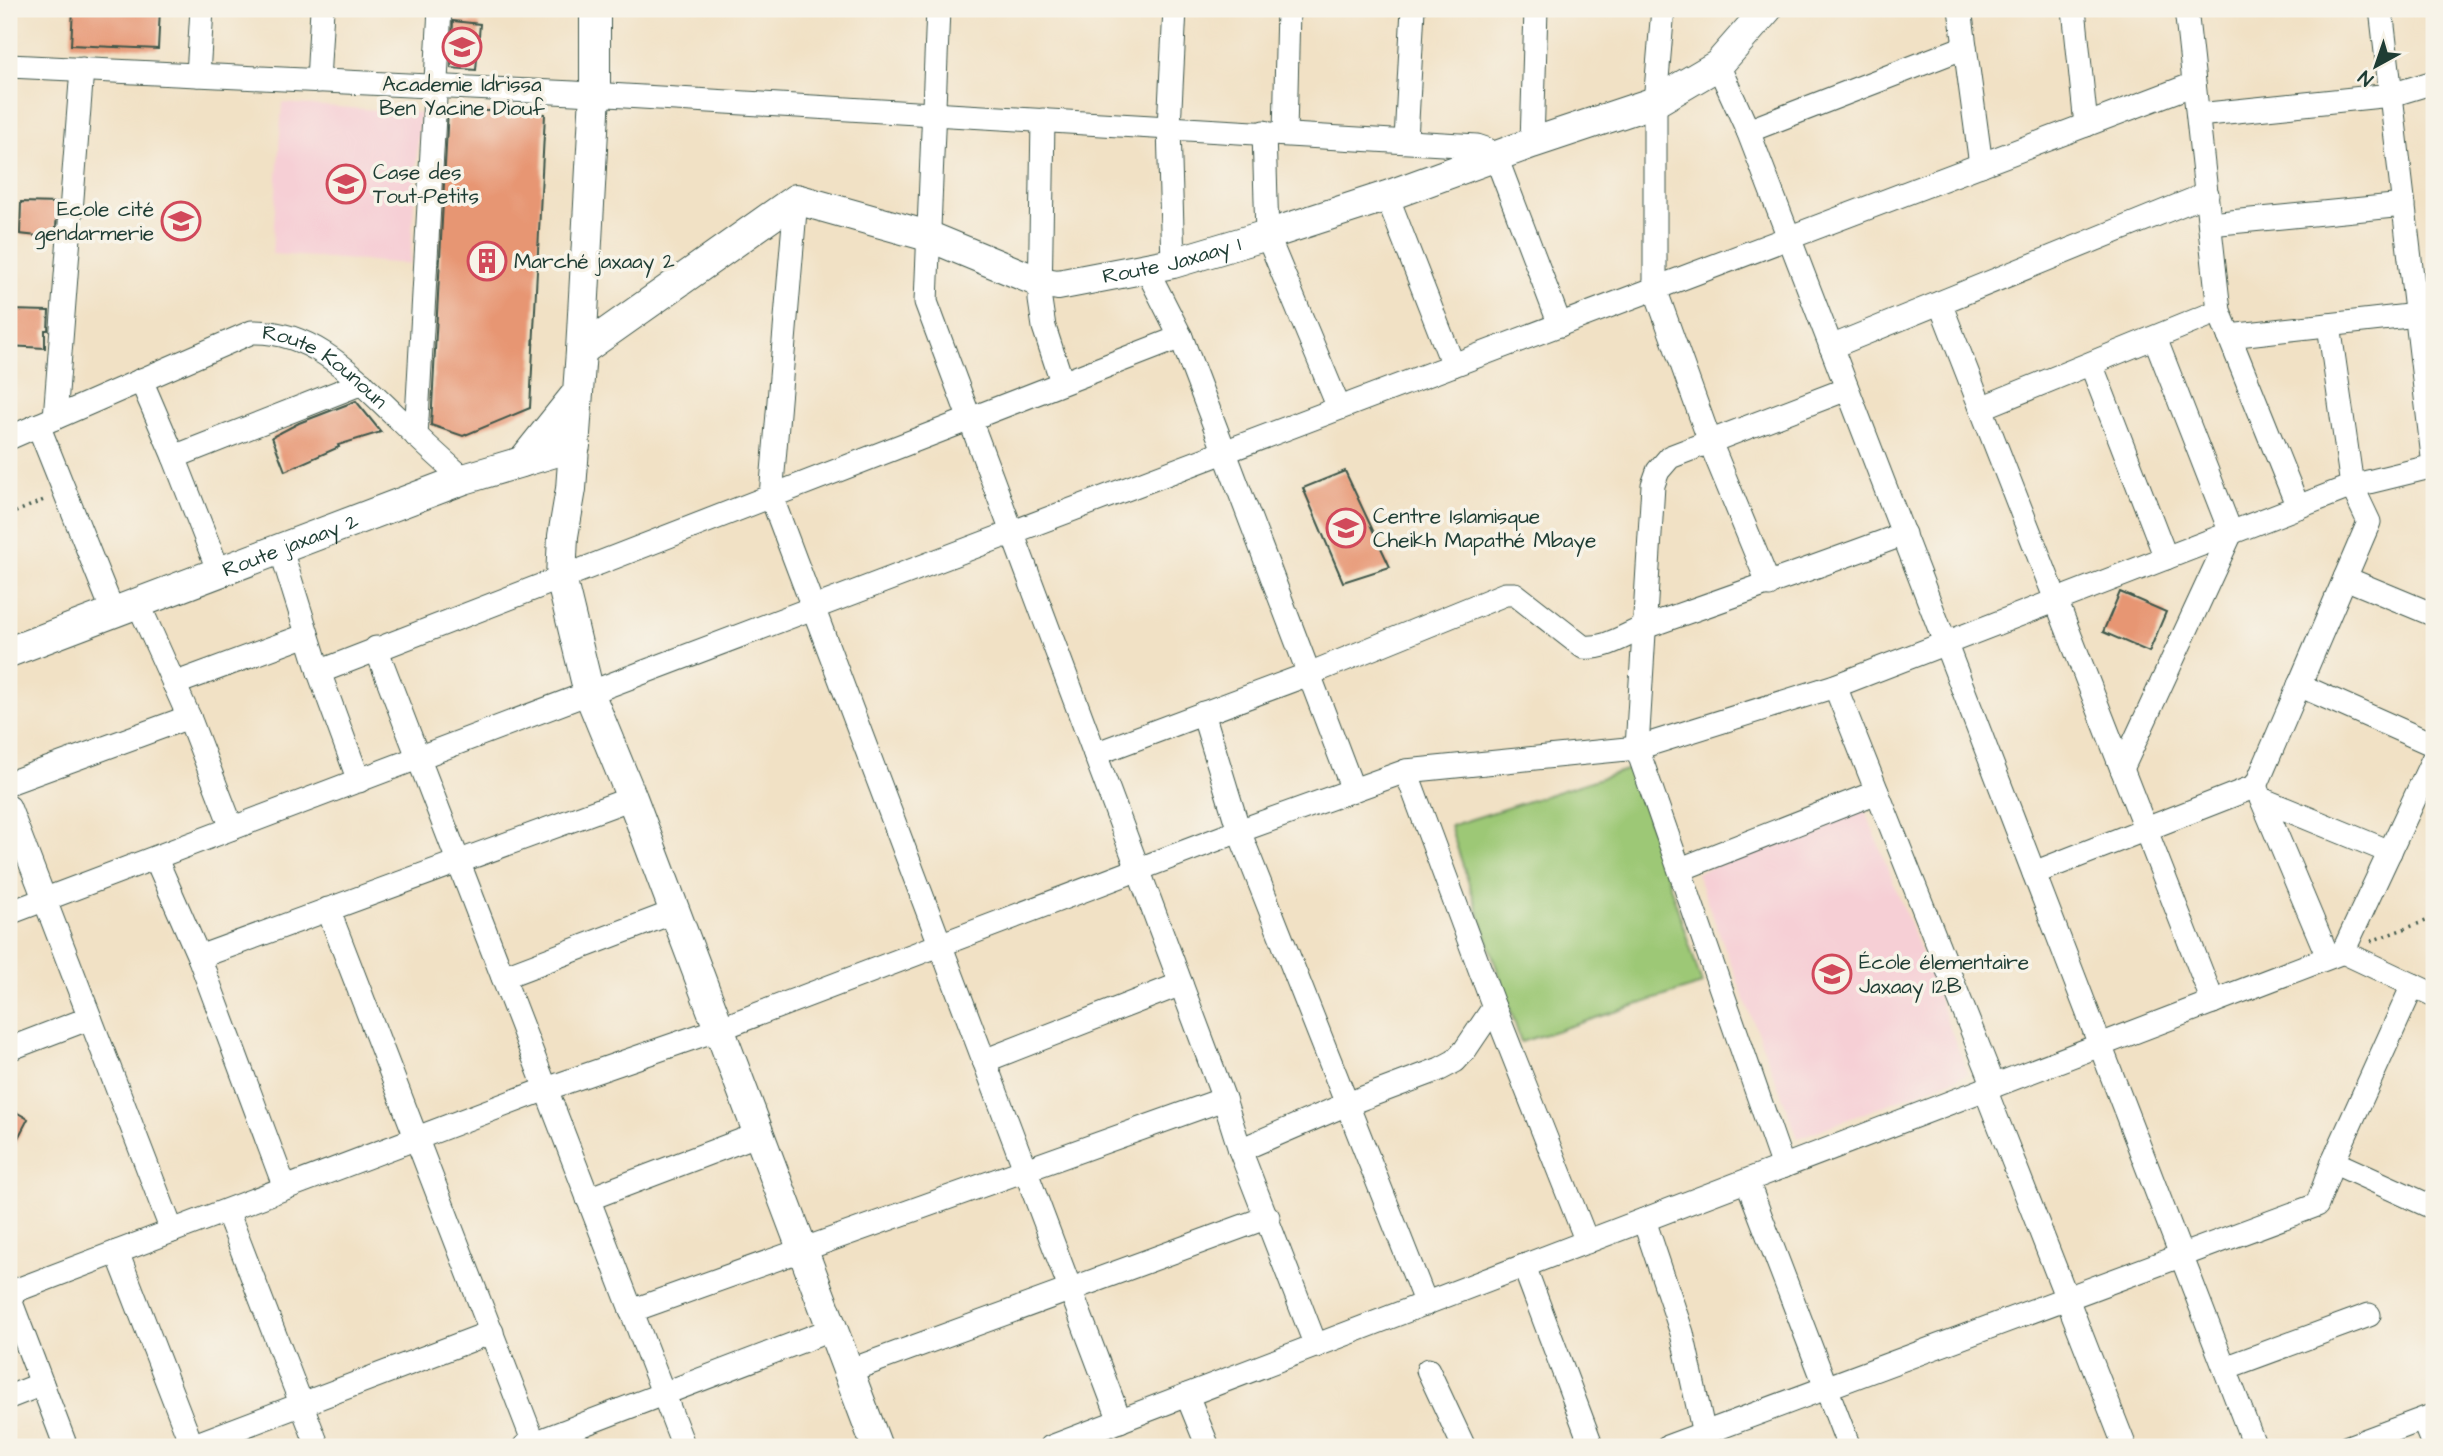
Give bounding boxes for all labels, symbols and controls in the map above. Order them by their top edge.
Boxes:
school or university icon: Academie Idrissa Ben Yacine Diouf [441,26,483,68]
north arrow [2342,32,2412,102]
text: N [2353,64,2379,92]
place label: Academie Idrissa Ben Yacine Diouf [379,70,545,123]
place label: Case des Tout-Petits [373,158,479,211]
school or university icon: Case des Tout-Petits [325,163,367,205]
place label: Ecole cité gendarmerie [34,195,154,250]
school or university icon: Ecole cité gendarmerie [160,200,202,242]
street label: Route Jaxaay 1 [1100,229,1244,291]
building icon: Marché jaxaay 2 [466,240,508,282]
place label: Marché jaxaay 2 [514,247,675,278]
street label: Route Kounoun [261,318,394,415]
place label: Centre Islamisque Cheikh Mapathé Mbaye [1373,502,1596,557]
street label: Route jaxaay 2 [218,506,363,584]
school or university icon: Centre Islamisque Cheikh Mapathé Mbaye [1325,507,1367,549]
place label: École élementaire Jaxaay 12B [1859,948,2029,1003]
school or university icon: École élementaire Jaxaay 12B [1811,953,1853,995]

